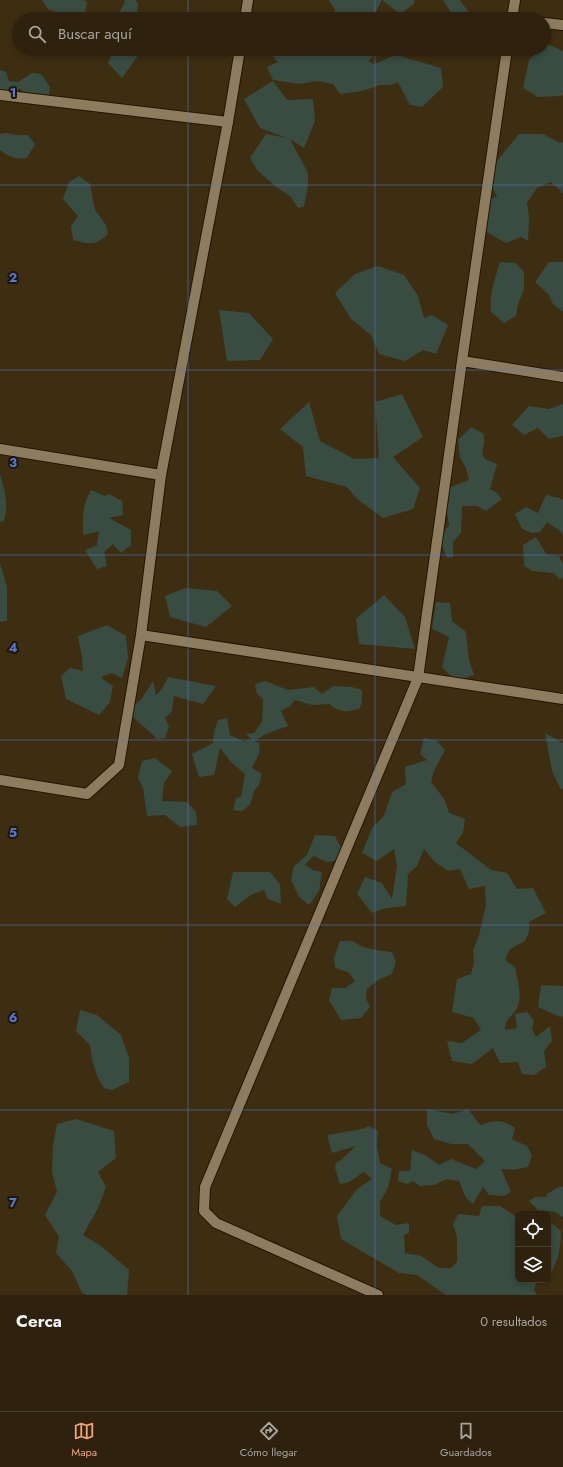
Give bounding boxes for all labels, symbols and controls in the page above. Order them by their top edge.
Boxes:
search box [12,12,551,56]
icon: search [26,23,48,45]
text: Buscar aquí [58,23,132,45]
text: 1 [10,83,16,102]
text: 2 [9,268,17,287]
text: 3 [9,453,17,472]
text: 4 [8,638,18,657]
text: 5 [9,823,17,842]
text: 6 [9,1008,18,1027]
text: 7 [9,1193,17,1212]
map controls [515,1211,551,1283]
button: locate [515,1211,551,1247]
button: layers [515,1247,551,1283]
text: Cerca [16,1309,62,1333]
text: 0 resultados [480,1312,547,1331]
tab: Mapa [71,1420,97,1460]
tab: Cómo llegar [240,1420,297,1460]
tab: Guardados [440,1420,492,1460]

